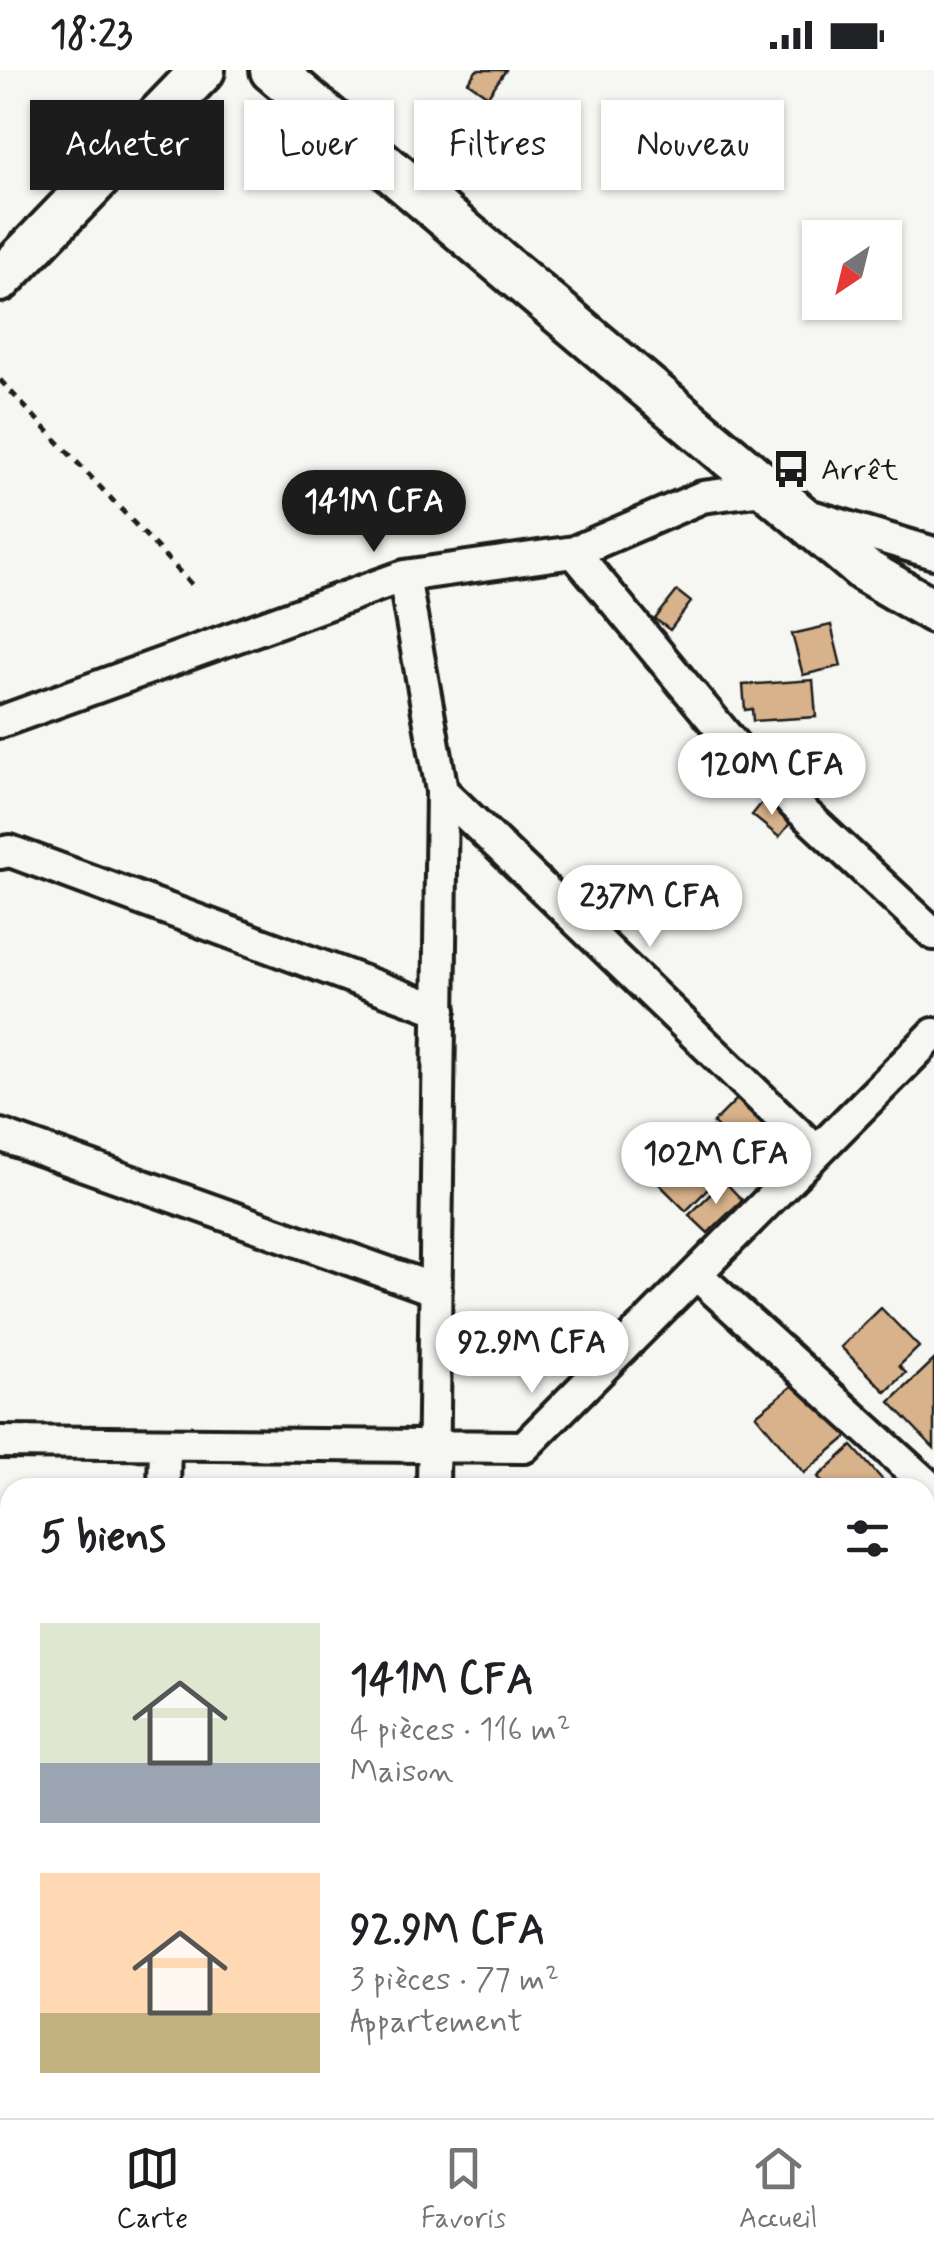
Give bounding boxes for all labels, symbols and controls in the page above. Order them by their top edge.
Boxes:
text: 18:23 [50,11,133,60]
chip: Acheter [30,100,224,190]
chip: Louer [244,100,394,190]
chip: Filtres [414,100,581,190]
chip: Nouveau [601,100,784,190]
north arrow [802,220,902,320]
map controls [802,220,902,320]
bus stop icon: Arrêt [770,448,812,490]
place label: Arrêt [821,451,899,490]
pin: 141M CFA [271,470,477,555]
text: 141M CFA [304,481,444,523]
pin: 120M CFA [669,733,875,818]
text: 120M CFA [700,744,844,786]
pin: 237M CFA [547,865,753,950]
text: 237M CFA [579,876,721,918]
pin: 102M CFA [613,1122,819,1207]
text: 102M CFA [643,1133,789,1175]
pin: 92.9M CFA [418,1311,646,1396]
text: 92.9M CFA [458,1322,606,1364]
text: 5 biens [40,1511,166,1566]
icon: filters [840,1511,895,1566]
text: 141M CFA [350,1654,534,1709]
icon: home [120,1663,240,1783]
text: 4 pièces · 116 m² [350,1709,571,1751]
text: Maison [350,1751,454,1793]
text: 92.9M CFA [350,1904,545,1959]
icon: home [120,1913,240,2033]
text: 3 pièces · 77 m² [350,1959,559,2001]
text: Appartement [350,2001,523,2043]
tab: Carte [116,2141,188,2238]
tab: Favoris [421,2141,506,2238]
tab: Accueil [739,2141,818,2238]

